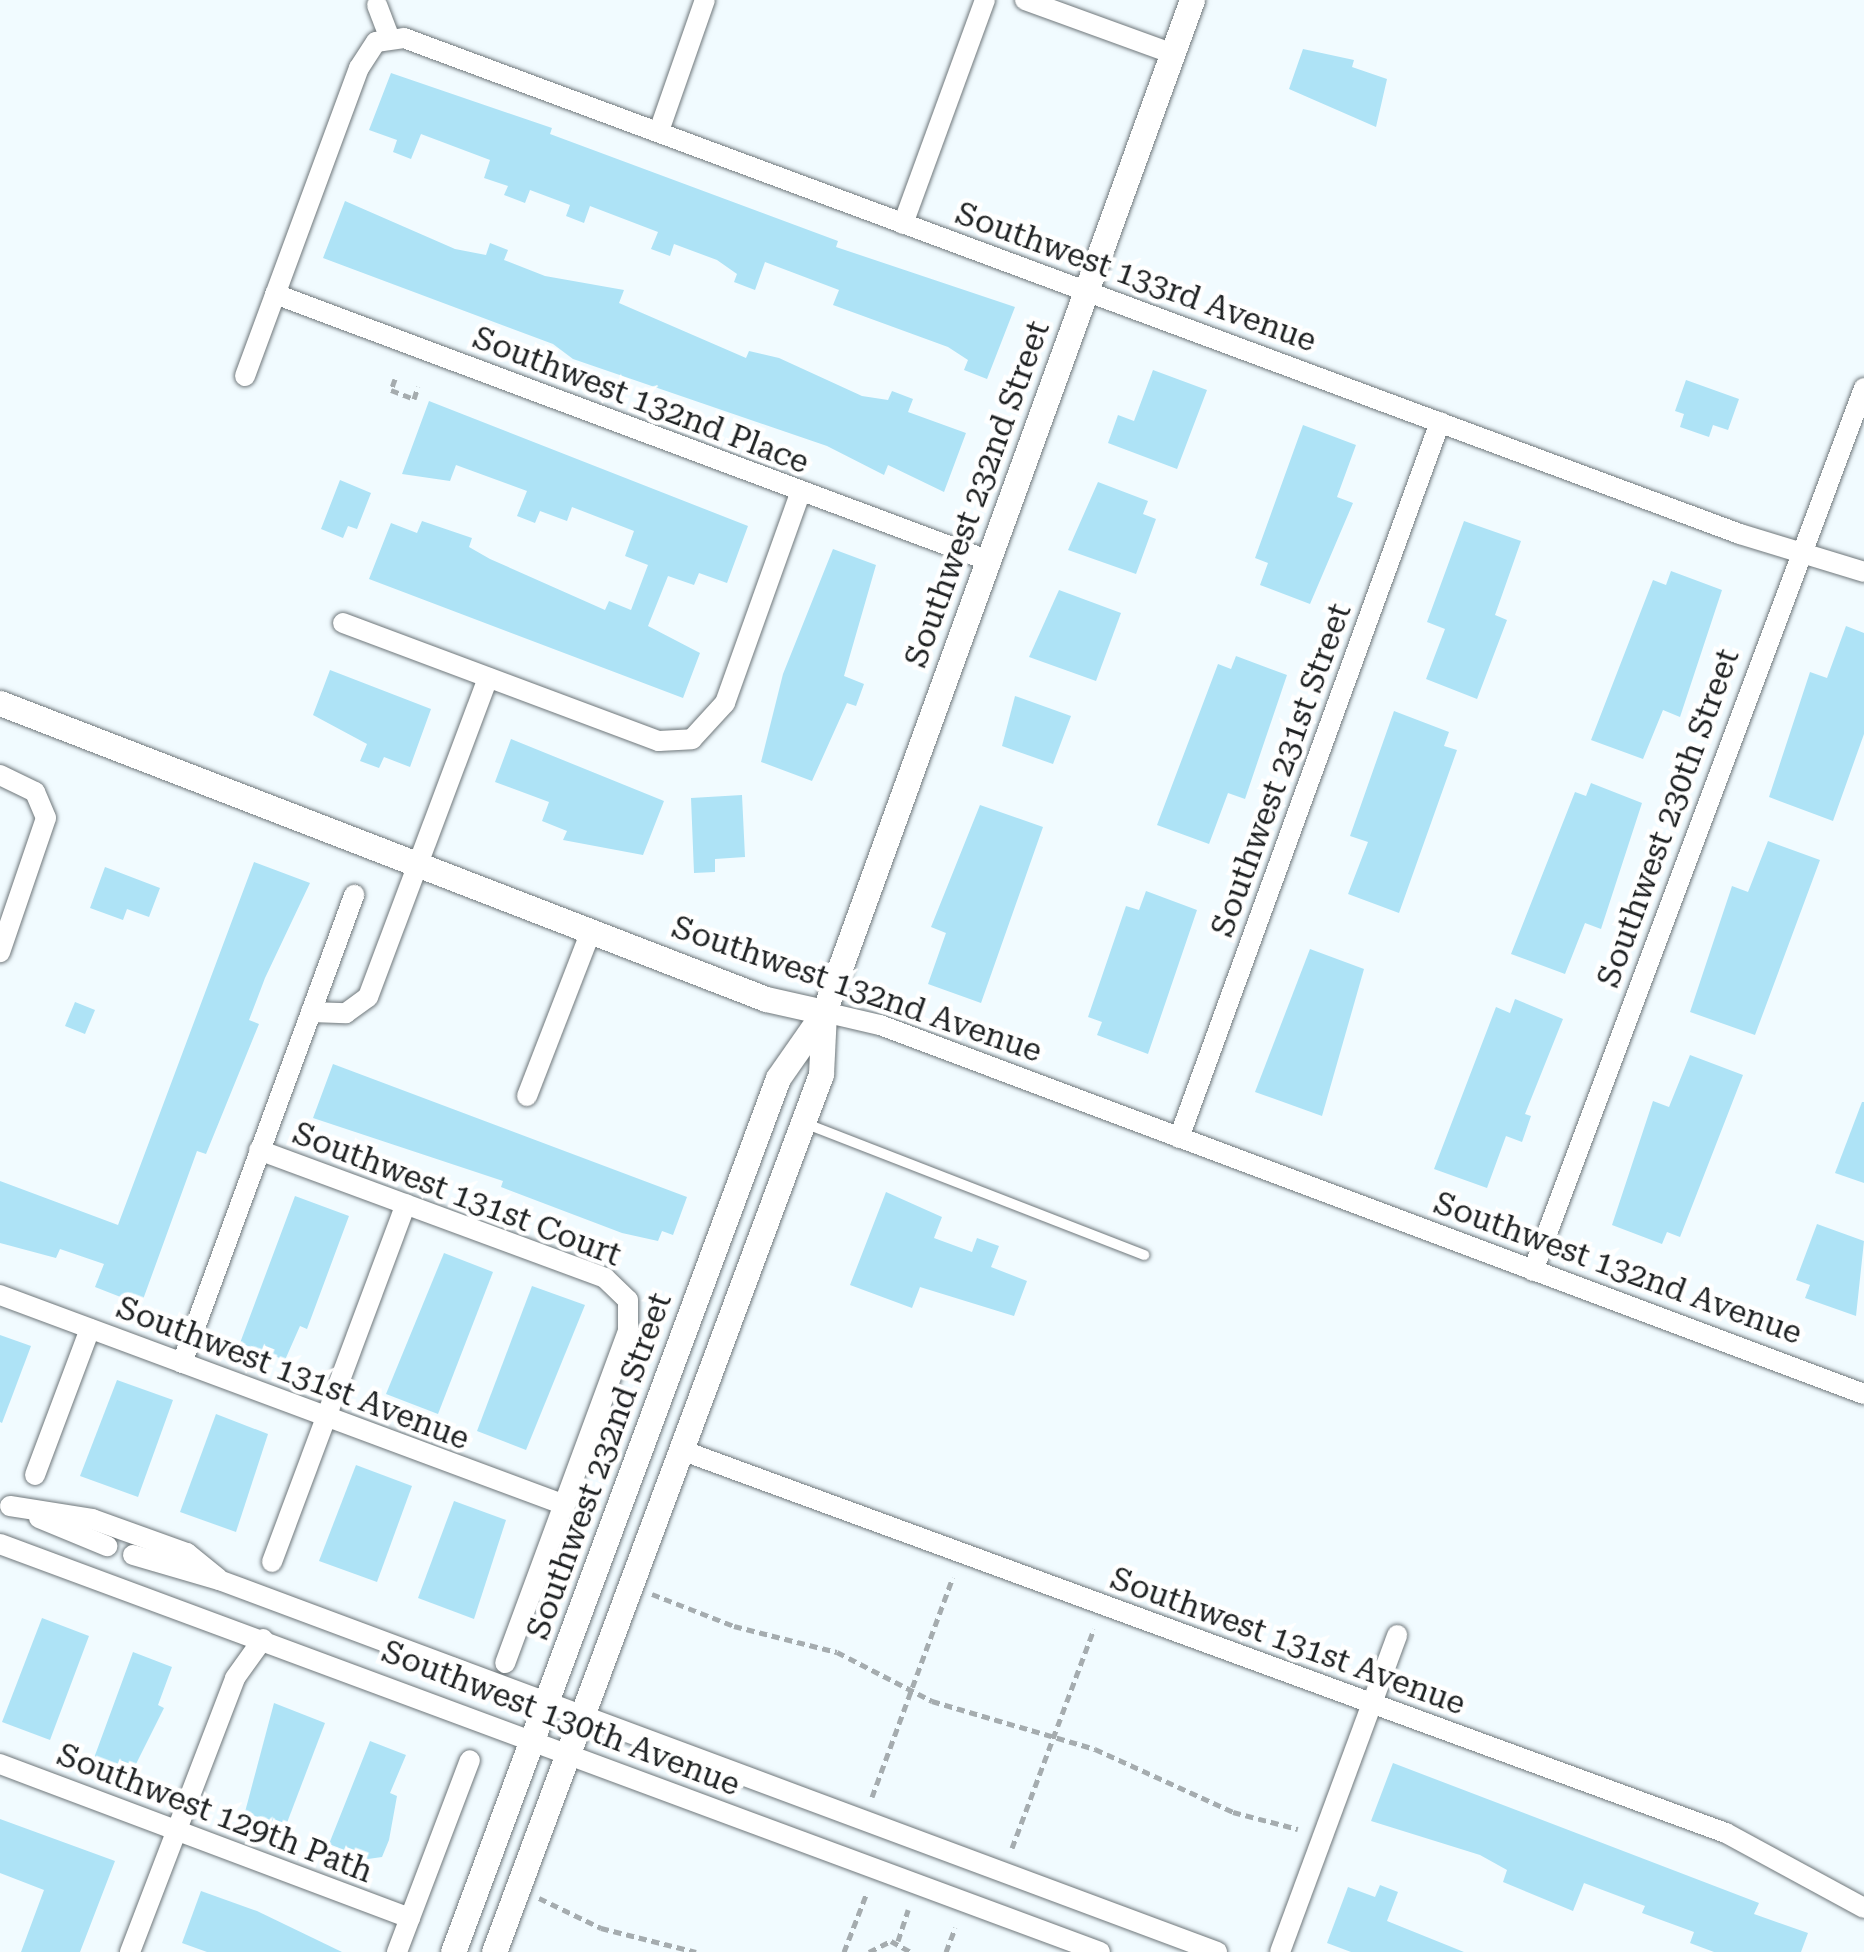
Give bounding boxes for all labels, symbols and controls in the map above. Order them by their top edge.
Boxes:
street label: Southwest 133rd Avenue [950,194,1322,360]
street label: Southwest 232nd Street [896,316,1058,672]
street label: Southwest 132nd Place [468,318,814,482]
street label: Southwest 231st Street [1203,598,1359,942]
street label: Southwest 230th Street [1589,644,1747,992]
street label: Southwest 132nd Avenue [667,908,1047,1070]
street label: Southwest 131st Court [288,1114,626,1274]
street label: Southwest 132nd Avenue [1429,1183,1807,1353]
street label: Southwest 131st Avenue [111,1288,475,1458]
street label: Southwest 232nd Street [518,1288,680,1644]
street label: Southwest 131st Avenue [1105,1559,1471,1723]
street label: Southwest 130th Avenue [377,1632,745,1804]
street label: Southwest 129th Path [52,1735,378,1891]

